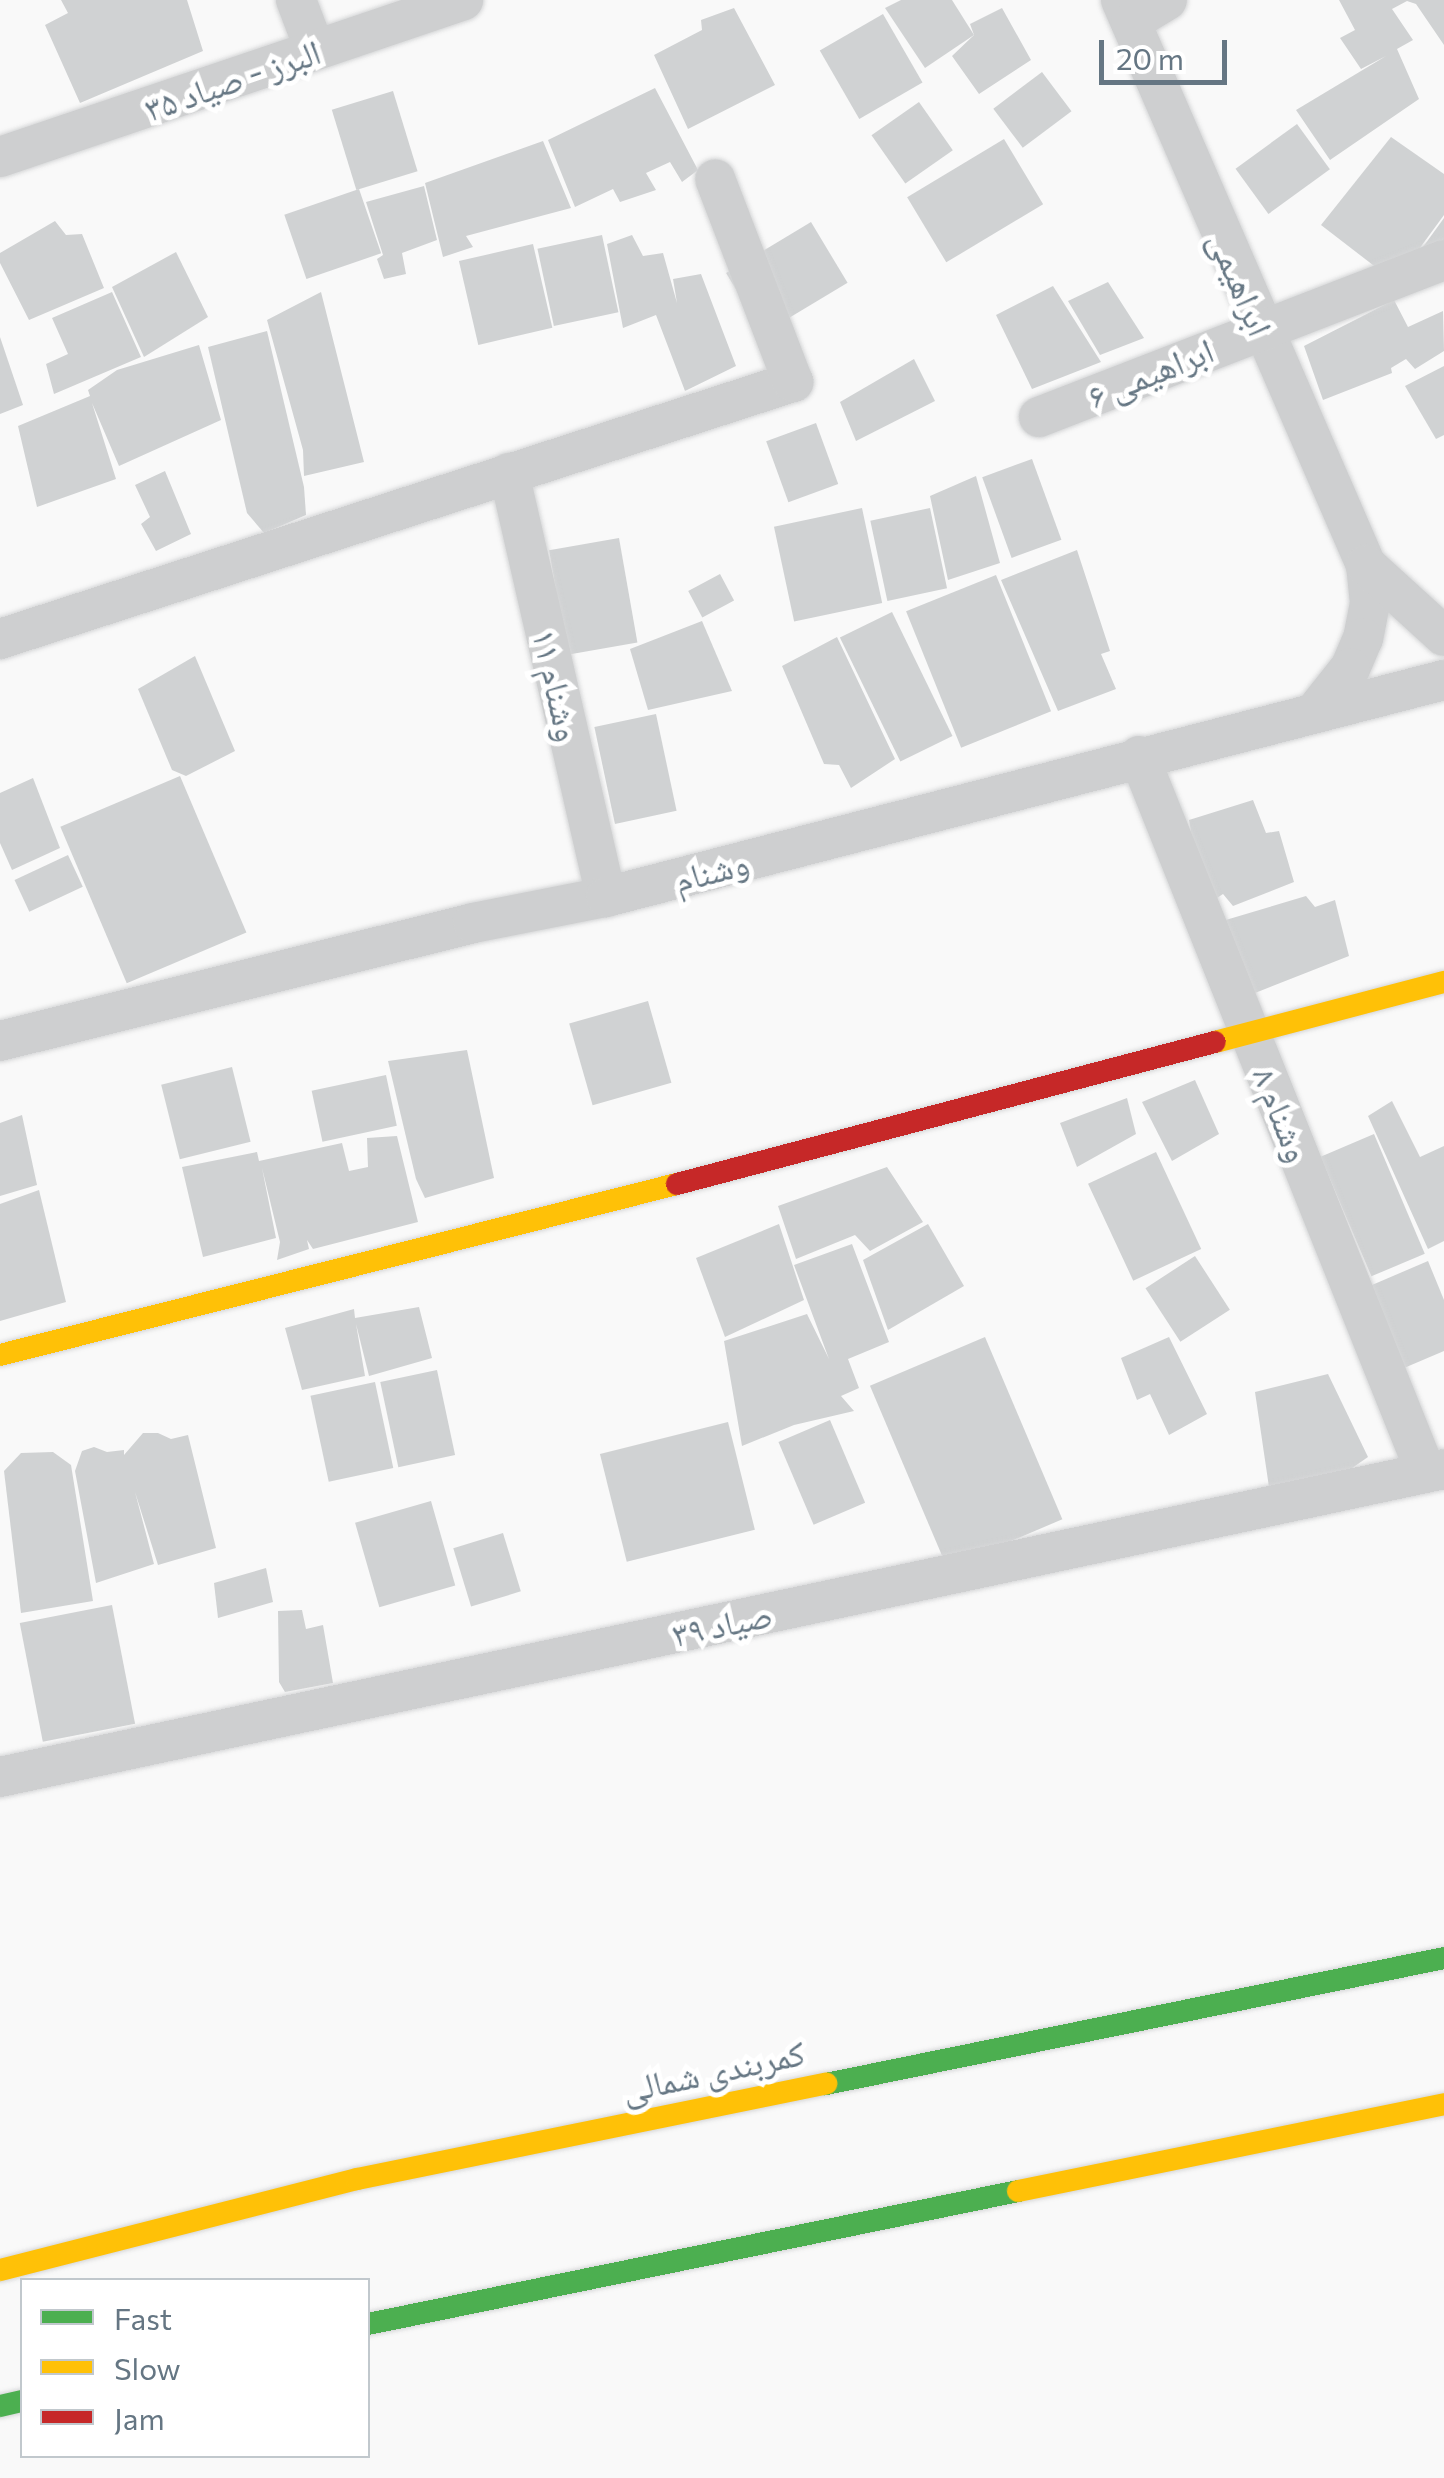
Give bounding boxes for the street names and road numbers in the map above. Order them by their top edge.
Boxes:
street label: البرز - صیاد ۳۵ [138,29,326,129]
street label: ابراهیمی [1201,224,1283,342]
street label: ابراهیمی ۶ [1081,328,1219,416]
street label: وشنام ۱۱ [525,625,591,745]
street label: وشنام [669,840,753,900]
street label: وشنام ۸ [1245,1061,1321,1167]
street label: صیاد ۳۹ [668,1592,776,1654]
street label: کمربندی شمالی [618,2030,808,2110]

